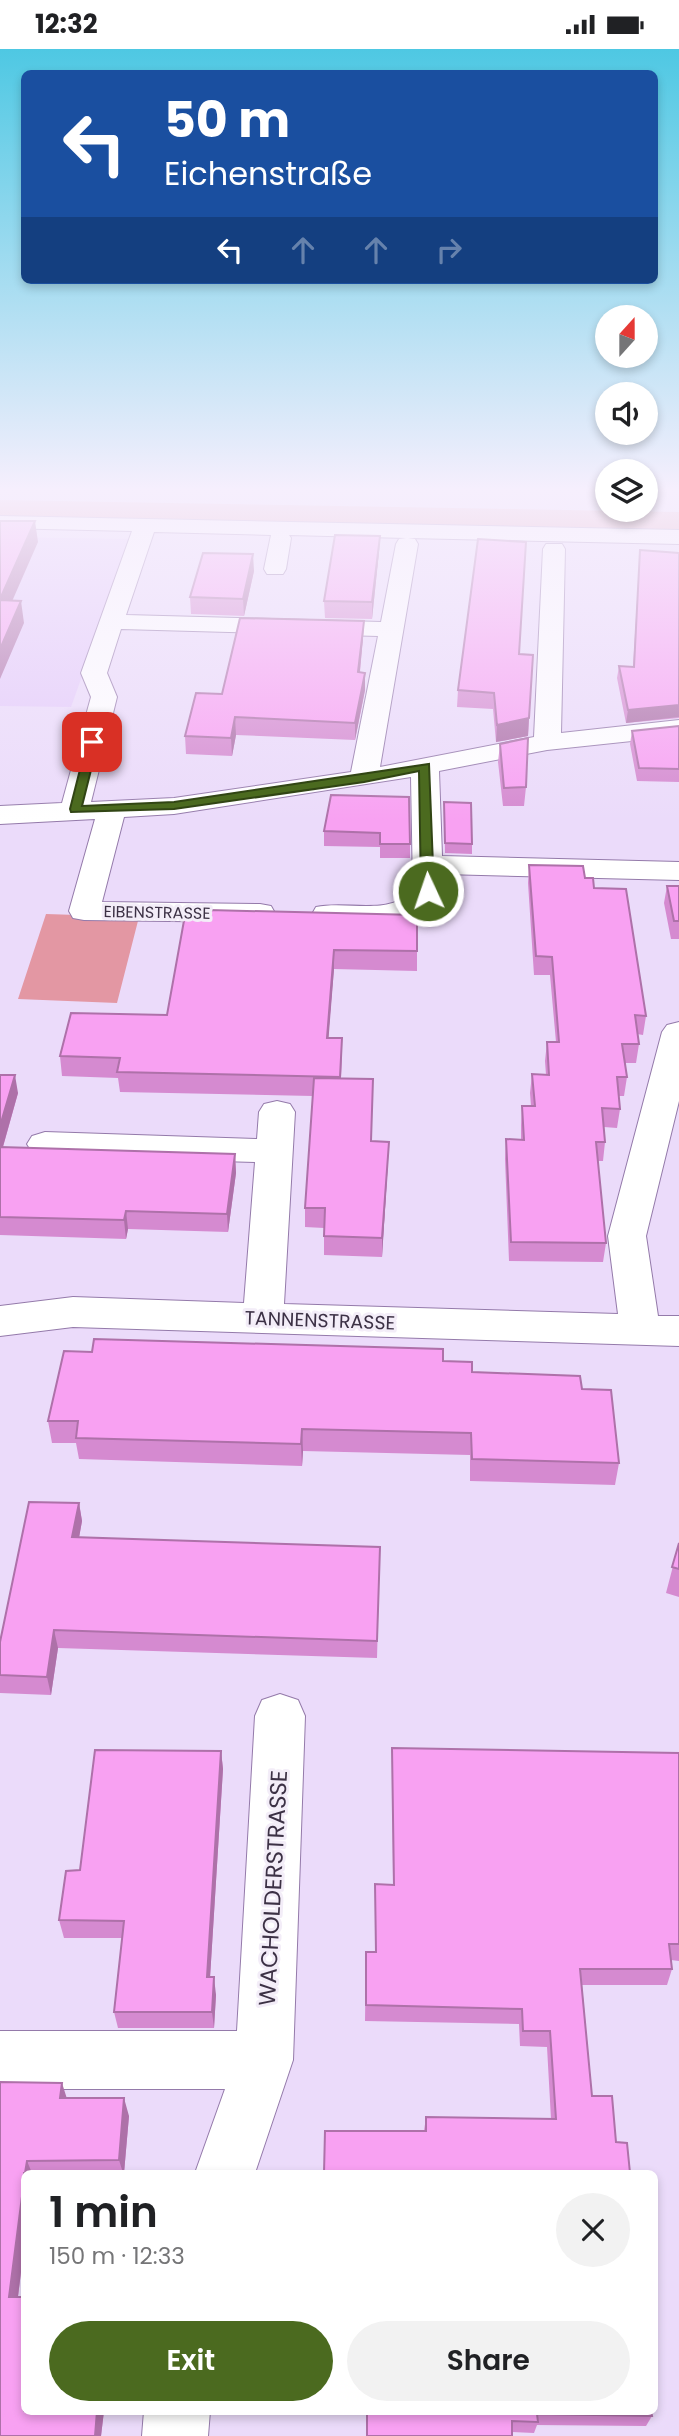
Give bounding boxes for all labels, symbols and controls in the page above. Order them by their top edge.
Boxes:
text: 12:32 [35,6,98,42]
text: 50 m [164,86,290,154]
icon: left [49,98,140,189]
text: Eichenstraße [164,151,372,196]
icon: left [211,231,249,269]
icon: ahead [284,231,322,269]
icon: ahead [357,231,395,269]
icon: right [430,231,468,269]
north arrow [595,305,658,367]
map controls [595,305,658,522]
button: sound [595,382,658,445]
button: layers [595,459,658,522]
pin [62,712,122,772]
icon: arrive [73,723,111,761]
position arrow [391,854,465,928]
street label: EIBENSTRASSE [103,900,211,925]
street label: TANNENSTRASSE [244,1304,396,1337]
street label: WACHOLDERSTRASSE [251,1769,295,2007]
text: 1 min [49,2183,158,2242]
button: close [556,2193,630,2267]
text: 150 m · 12:33 [49,2240,185,2272]
button: Exit [49,2321,333,2401]
button: Share [347,2321,630,2401]

